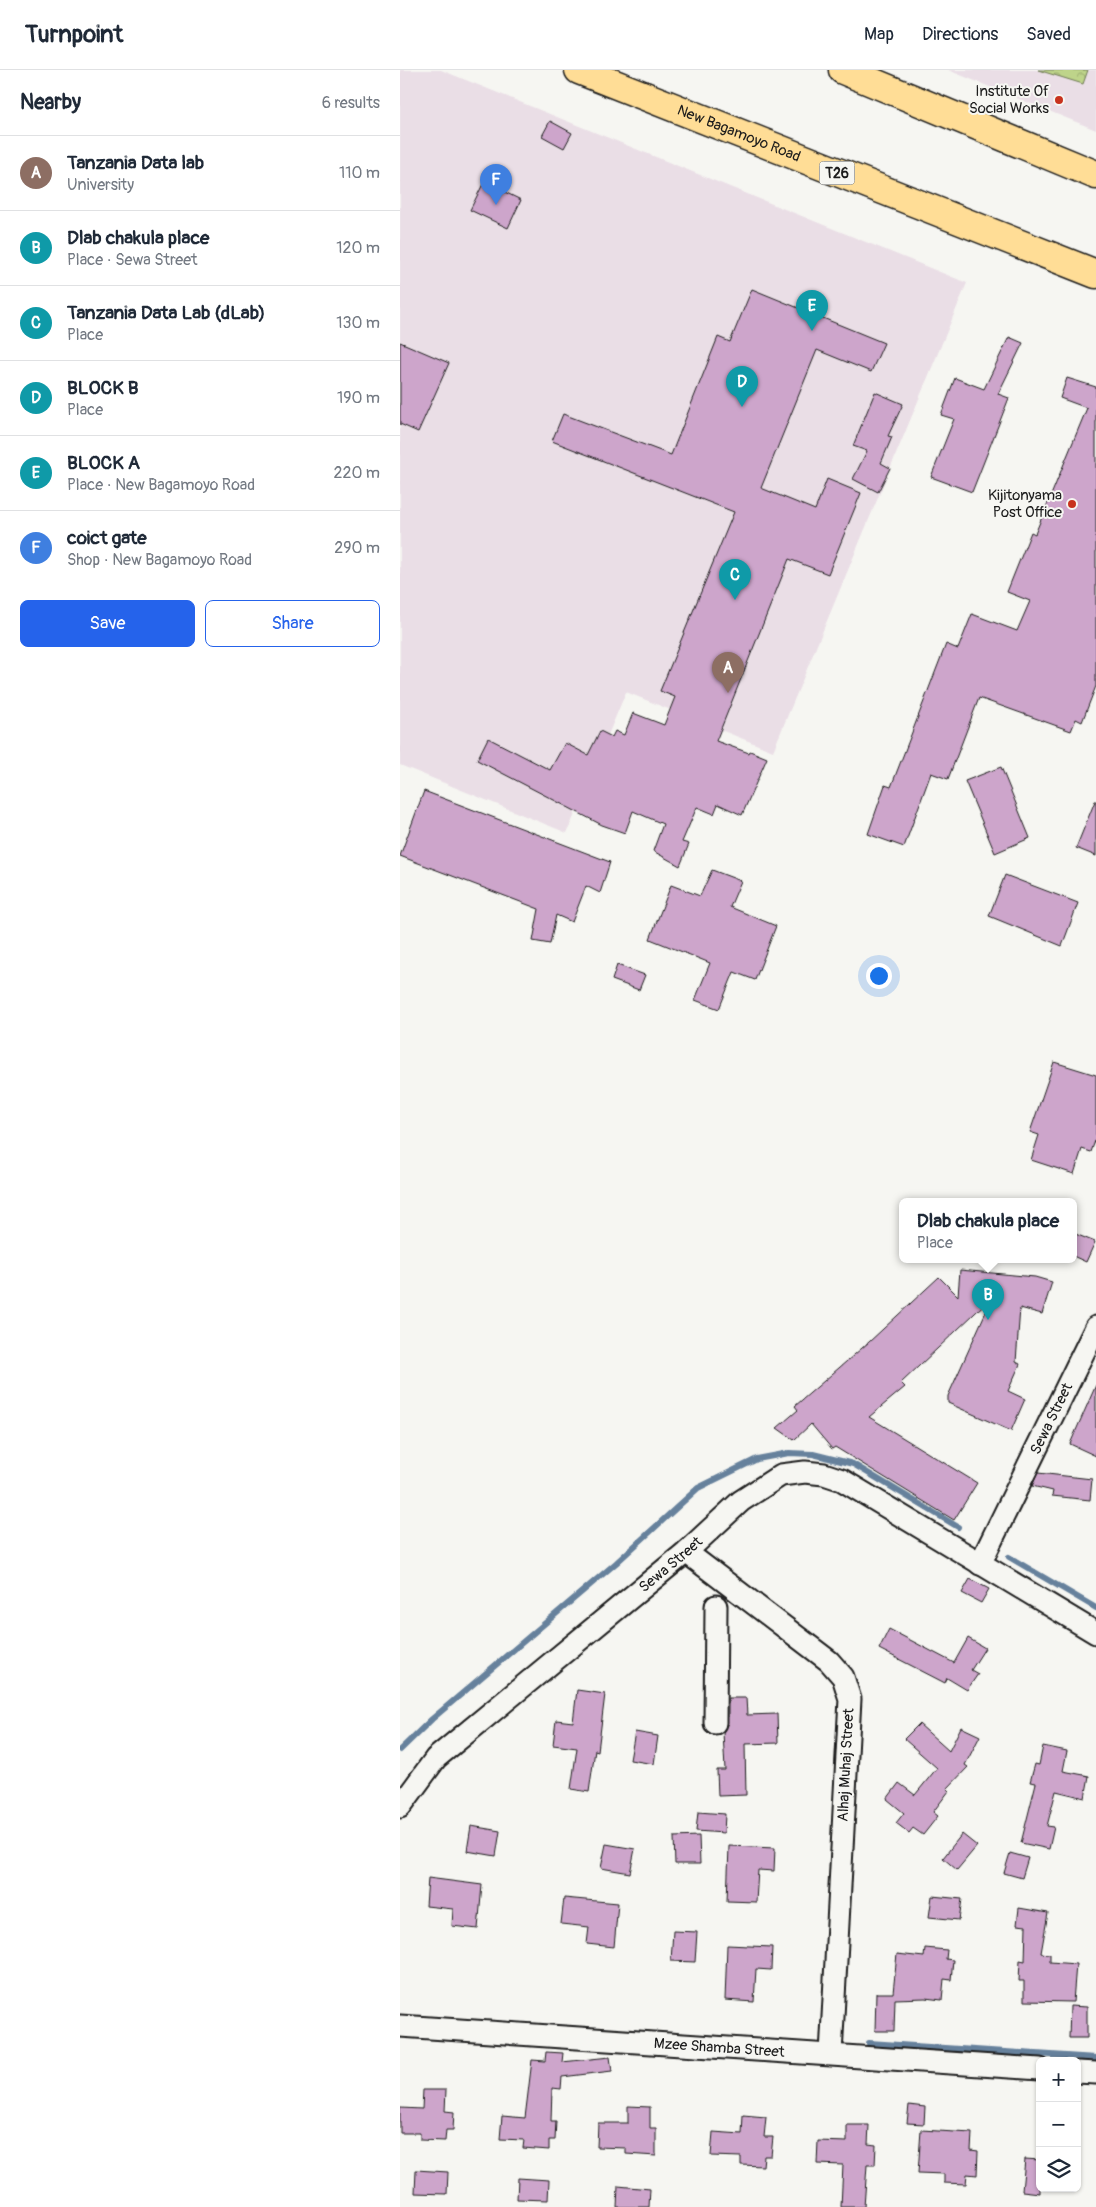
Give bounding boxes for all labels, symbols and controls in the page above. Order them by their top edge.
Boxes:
text: Turnpoint [25,20,123,49]
text: Map [864,23,894,46]
text: Directions [922,23,998,46]
text: Saved [1026,23,1071,46]
place label: Institute Of Social Works [969,82,1049,118]
text: Nearby [20,89,81,116]
text: 6 results [322,93,380,113]
marker: Institute Of Social Works [1053,94,1065,106]
street label: New Bagamoyo Road [674,100,803,166]
text: Tanzania Data lab [67,151,204,175]
road number: T26 [820,162,854,185]
text: A [31,163,41,183]
text: 110 m [339,163,380,183]
pin: F [480,164,512,205]
text: University [67,175,134,195]
text: Dlab chakula place [67,226,209,250]
text: B [31,238,41,258]
text: 120 m [336,238,380,258]
text: Place · Sewa Street [67,250,198,270]
pin: E [796,290,828,331]
text: Tanzania Data Lab (dLab) [67,301,265,325]
text: C [31,313,41,333]
text: 130 m [336,313,380,333]
text: Place [67,325,103,345]
pin: D [726,366,758,407]
text: BLOCK B [67,376,139,400]
text: D [31,388,41,408]
text: 190 m [337,388,380,408]
text: Place [67,400,103,420]
text: BLOCK A [67,451,140,475]
text: E [32,463,40,483]
text: 220 m [334,463,380,483]
text: Place · New Bagamoyo Road [67,475,255,495]
place label: Kijitonyama Post Office [988,486,1063,522]
marker: Kijitonyama Post Office [1066,498,1078,510]
text: coict gate [67,526,147,550]
text: F [31,538,41,558]
text: 290 m [334,538,380,558]
text: Shop · New Bagamoyo Road [67,550,252,570]
pin: C [719,559,751,600]
button: Save [20,600,195,647]
button: Share [205,600,380,647]
pin: A [712,652,744,693]
your location [866,963,892,989]
popup [899,1198,1077,1263]
text: Dlab chakula place [917,1209,1059,1233]
text: Place [917,1233,953,1253]
pin: B [972,1279,1004,1320]
street label: Sewa Street [1026,1379,1077,1457]
street label: Sewa Street [635,1532,707,1596]
street label: Alhaj Muhaj Street [834,1707,859,1822]
street label: Mzee Shamba Street [653,2034,786,2061]
map controls [1036,2057,1081,2192]
button: + [1036,2057,1081,2102]
button: − [1036,2102,1081,2147]
button: layers [1036,2147,1081,2192]

